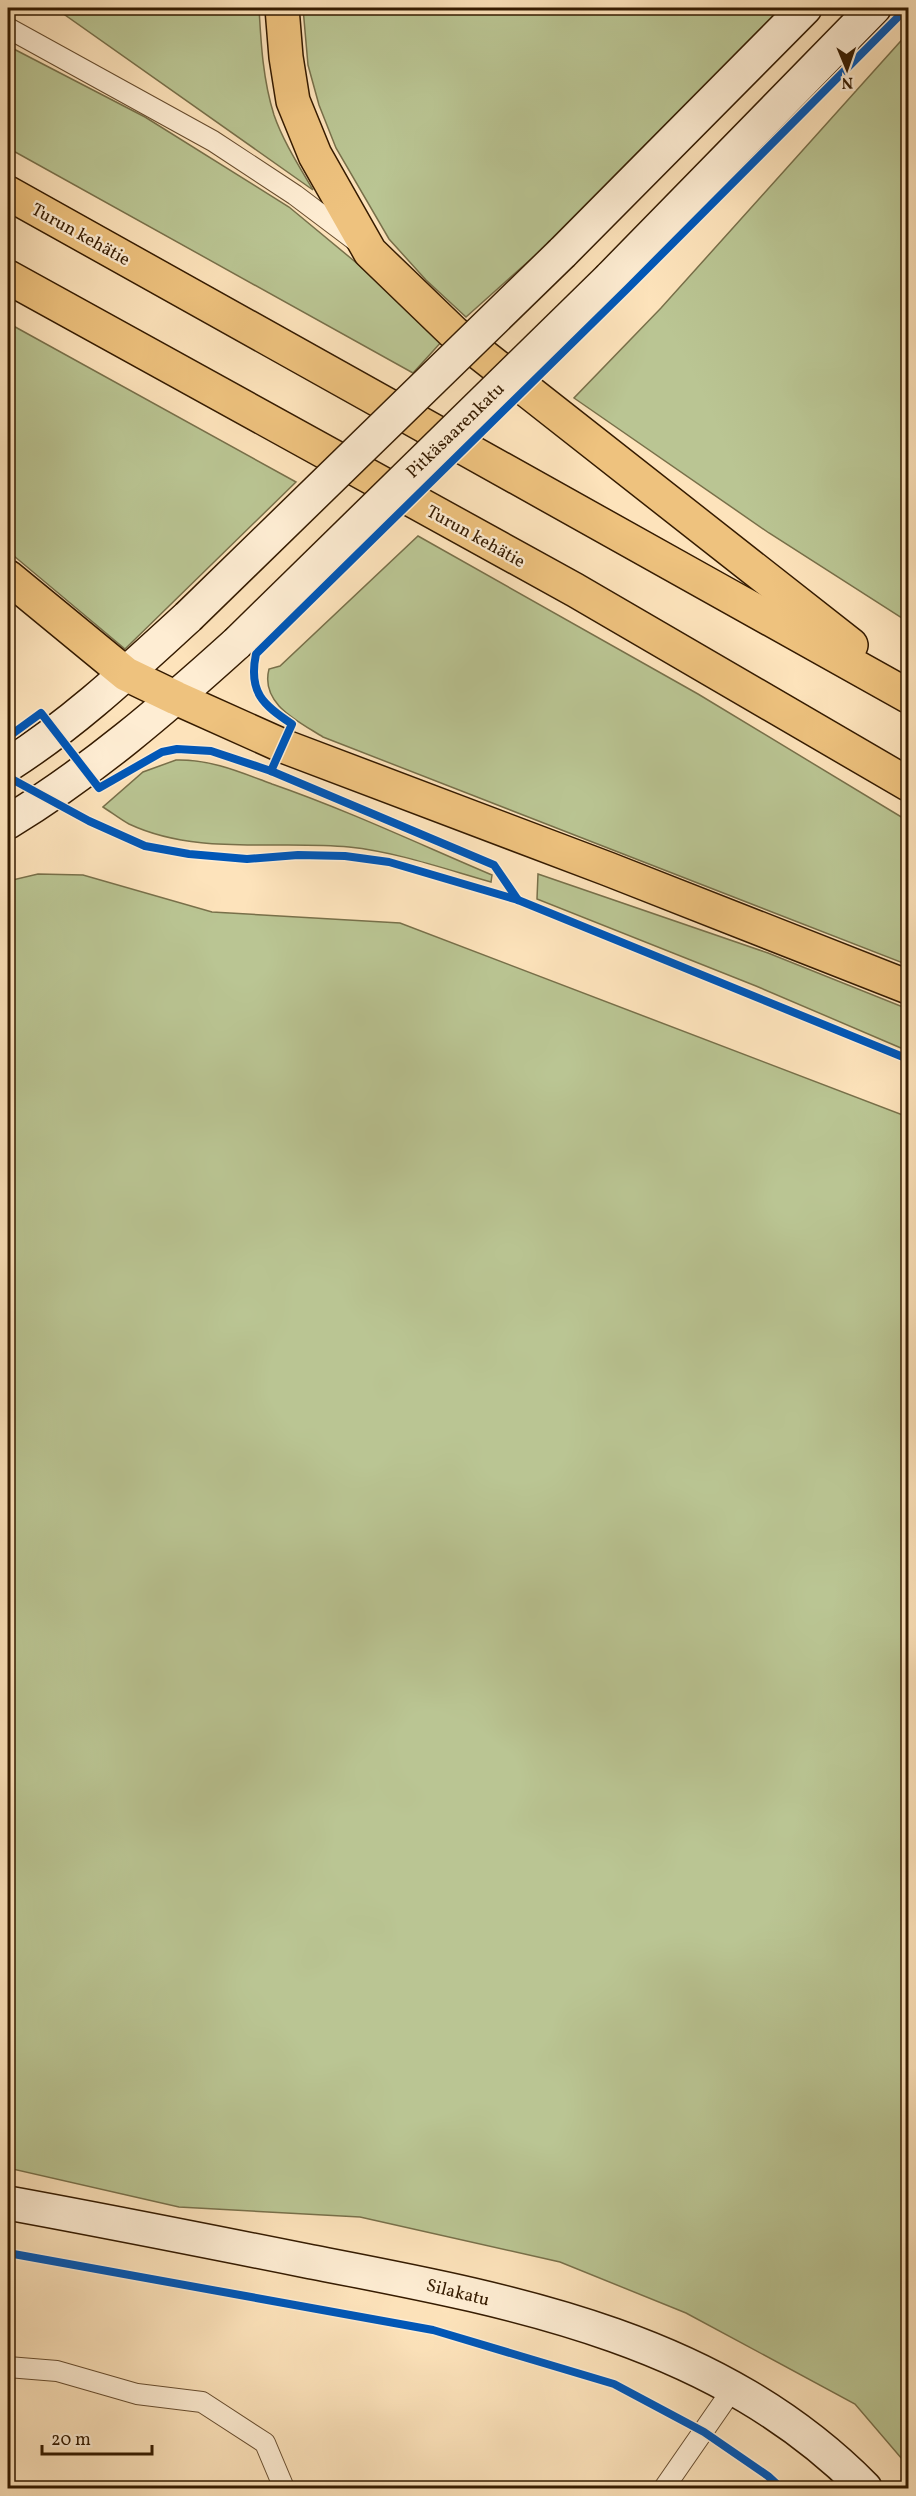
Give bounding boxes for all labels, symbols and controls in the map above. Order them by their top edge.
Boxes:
north arrow [817,39,877,99]
text: N [841,71,854,93]
street label: Turun kehätie [26,198,134,273]
street label: Pitkäsaarenkatu [401,377,511,485]
street label: Turun kehätie [421,500,529,575]
street label: Silakatu [423,2274,492,2313]
scale bar [42,2418,152,2456]
text: 20 m [51,2428,91,2453]

